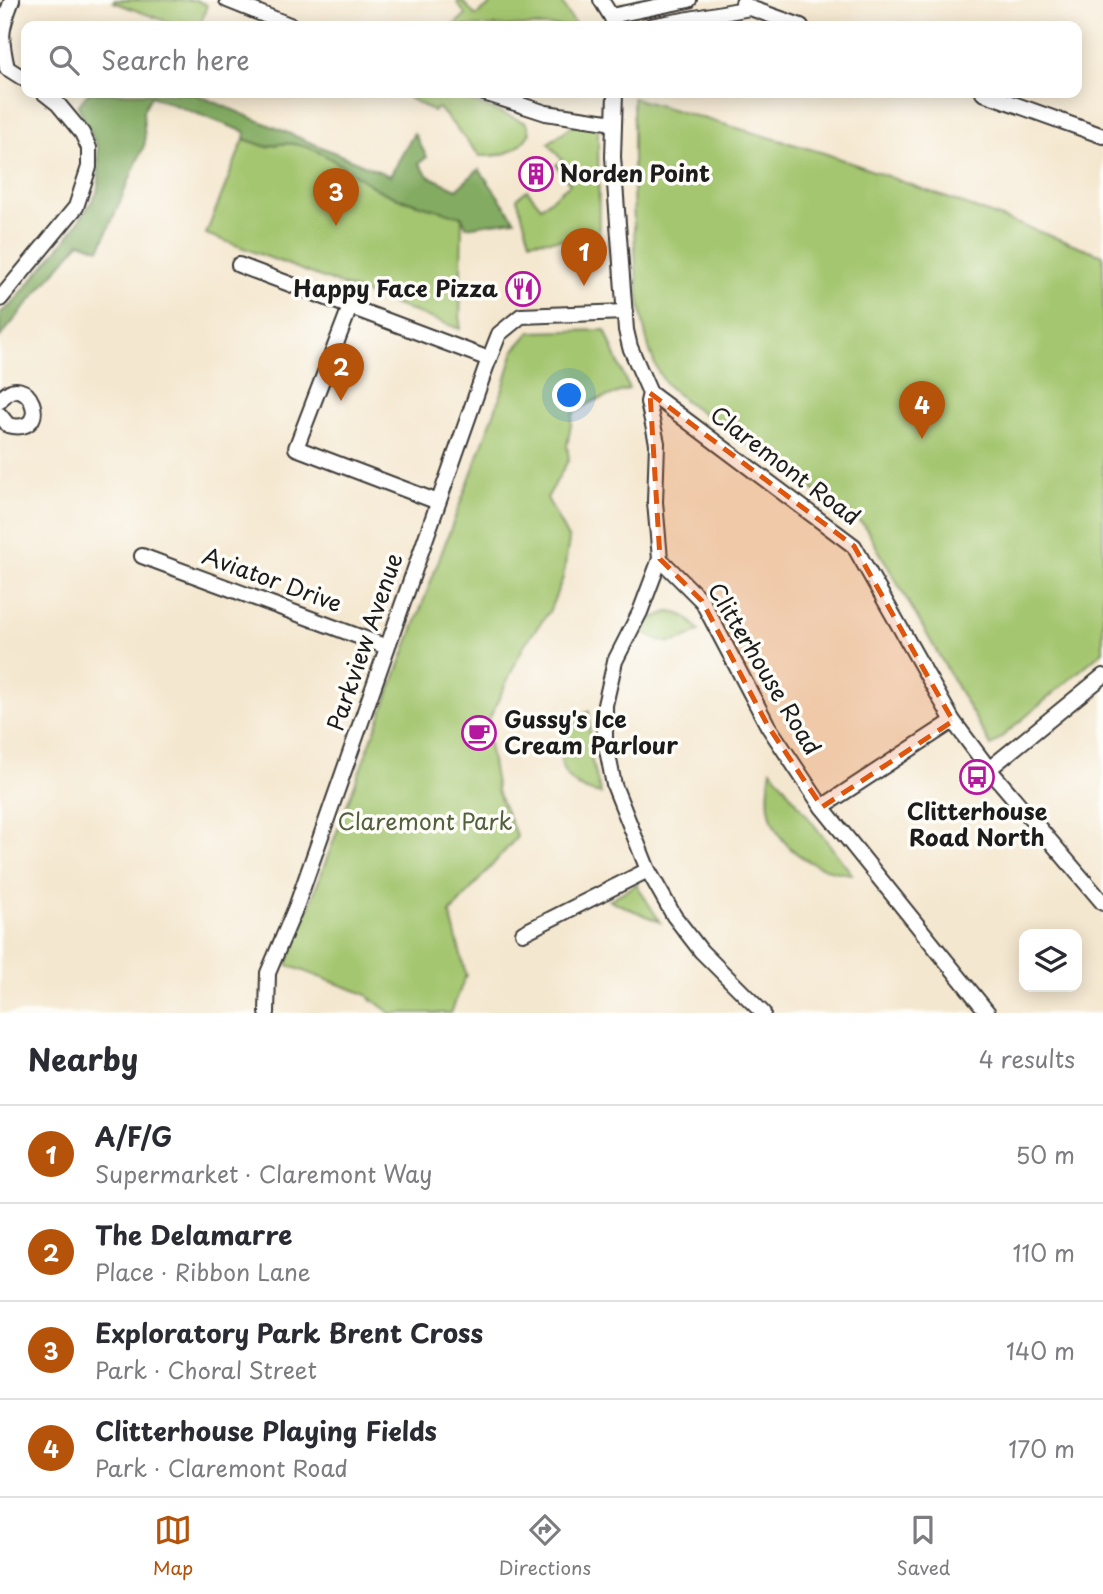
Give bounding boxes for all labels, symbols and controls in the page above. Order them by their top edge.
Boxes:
search box [21,21,1082,98]
text: Search here [101,40,250,79]
icon: search [45,41,83,79]
building icon: Norden Point [517,155,555,193]
place label: Norden Point [560,155,710,190]
pin: 3 [313,168,359,226]
pin: 1 [561,228,607,286]
place label: Happy Face Pizza [293,270,498,305]
restaurant icon: Happy Face Pizza [504,270,542,308]
pin: 2 [318,343,364,401]
your location [552,378,586,412]
pin: 4 [899,381,945,439]
street label: Claremont Road [703,397,868,533]
street label: Aviator Drive [198,537,347,620]
street label: Parkview Avenue [317,548,410,735]
street label: Clitterhouse Road [700,575,831,761]
place label: Gussy's Ice Cream Parlour [504,701,678,762]
cafe icon: Gussy's Ice Cream Parlour [460,714,498,752]
bus stop icon: Clitterhouse Road North [958,758,996,796]
place label: Clitterhouse Road North [907,793,1048,854]
park label: Claremont Park [337,803,513,838]
map controls [1019,929,1082,992]
button: layers [1019,929,1082,992]
text: Nearby [28,1036,138,1081]
text: 4 results [979,1041,1075,1076]
text: A/F/G [95,1117,172,1156]
text: 1 [46,1137,57,1172]
text: 50 m [1015,1137,1075,1172]
text: Supermarket · Claremont Way [95,1156,433,1191]
text: The Delamarre [95,1215,292,1254]
text: 2 [43,1235,59,1270]
text: 110 m [1013,1235,1075,1270]
text: Place · Ribbon Lane [95,1254,311,1289]
text: Exploratory Park Brent Cross [95,1313,483,1352]
text: 3 [43,1333,59,1368]
text: 140 m [1006,1333,1075,1368]
text: Park · Choral Street [95,1352,317,1387]
text: Clitterhouse Playing Fields [95,1411,437,1450]
text: 4 [43,1431,59,1466]
text: 170 m [1008,1431,1075,1466]
text: Park · Claremont Road [95,1450,348,1485]
tab: Map [153,1511,193,1581]
tab: Directions [499,1511,591,1581]
tab: Saved [896,1511,950,1581]

